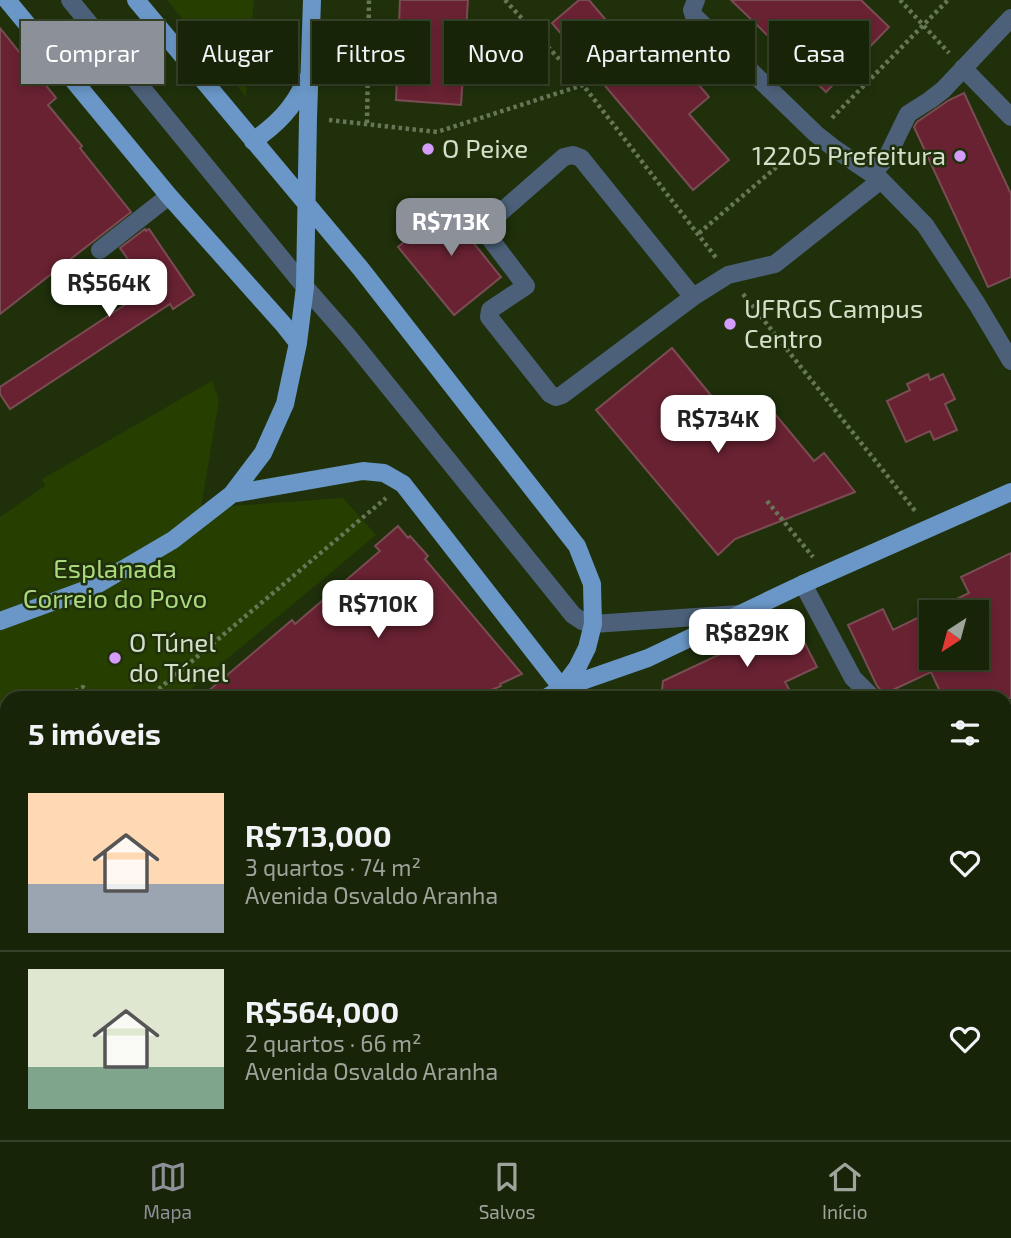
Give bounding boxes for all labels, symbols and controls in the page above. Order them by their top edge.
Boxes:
chip: Comprar [21,21,164,84]
chip: Alugar [178,21,298,84]
chip: Filtros [312,21,430,84]
chip: Novo [444,21,548,84]
chip: Apartamento [562,21,755,84]
chip: Casa [769,21,869,84]
place label: O Peixe [442,132,528,163]
place label: 12205 Prefeitura [752,139,946,170]
marker: O Peixe [420,141,436,157]
marker: 12205 Prefeitura [952,148,968,164]
pin: R$713K [394,198,508,258]
text: R$713K [412,207,490,235]
pin: R$564K [52,260,166,319]
text: R$564K [67,268,151,296]
place label: UFRGS Campus Centro [744,292,923,353]
marker: UFRGS Campus Centro [722,316,738,332]
pin: R$734K [661,396,775,455]
text: R$734K [677,404,759,432]
park label: Esplanada Correio do Povo [23,552,207,613]
pin: R$710K [321,580,435,640]
text: R$710K [338,589,418,617]
north arrow [919,600,989,670]
map controls [919,600,989,670]
pin: R$829K [690,610,804,669]
text: R$829K [705,618,789,646]
place label: O Túnel do Túnel [129,626,229,687]
marker: O Túnel do Túnel [107,650,123,666]
icon: filters [946,714,984,752]
text: 5 imóveis [28,715,161,751]
text: R$713,000 [245,817,392,853]
icon: home [84,821,168,905]
icon: heart [946,844,984,882]
text: 3 quartos · 74 m² [245,853,421,881]
text: Avenida Osvaldo Aranha [245,881,498,909]
text: R$564,000 [245,993,399,1029]
icon: home [84,997,168,1081]
icon: heart [946,1020,984,1058]
text: 2 quartos · 66 m² [245,1029,421,1057]
text: Avenida Osvaldo Aranha [245,1057,498,1085]
tab: Mapa [143,1158,192,1223]
tab: Salvos [479,1158,535,1223]
tab: Início [822,1158,868,1223]

